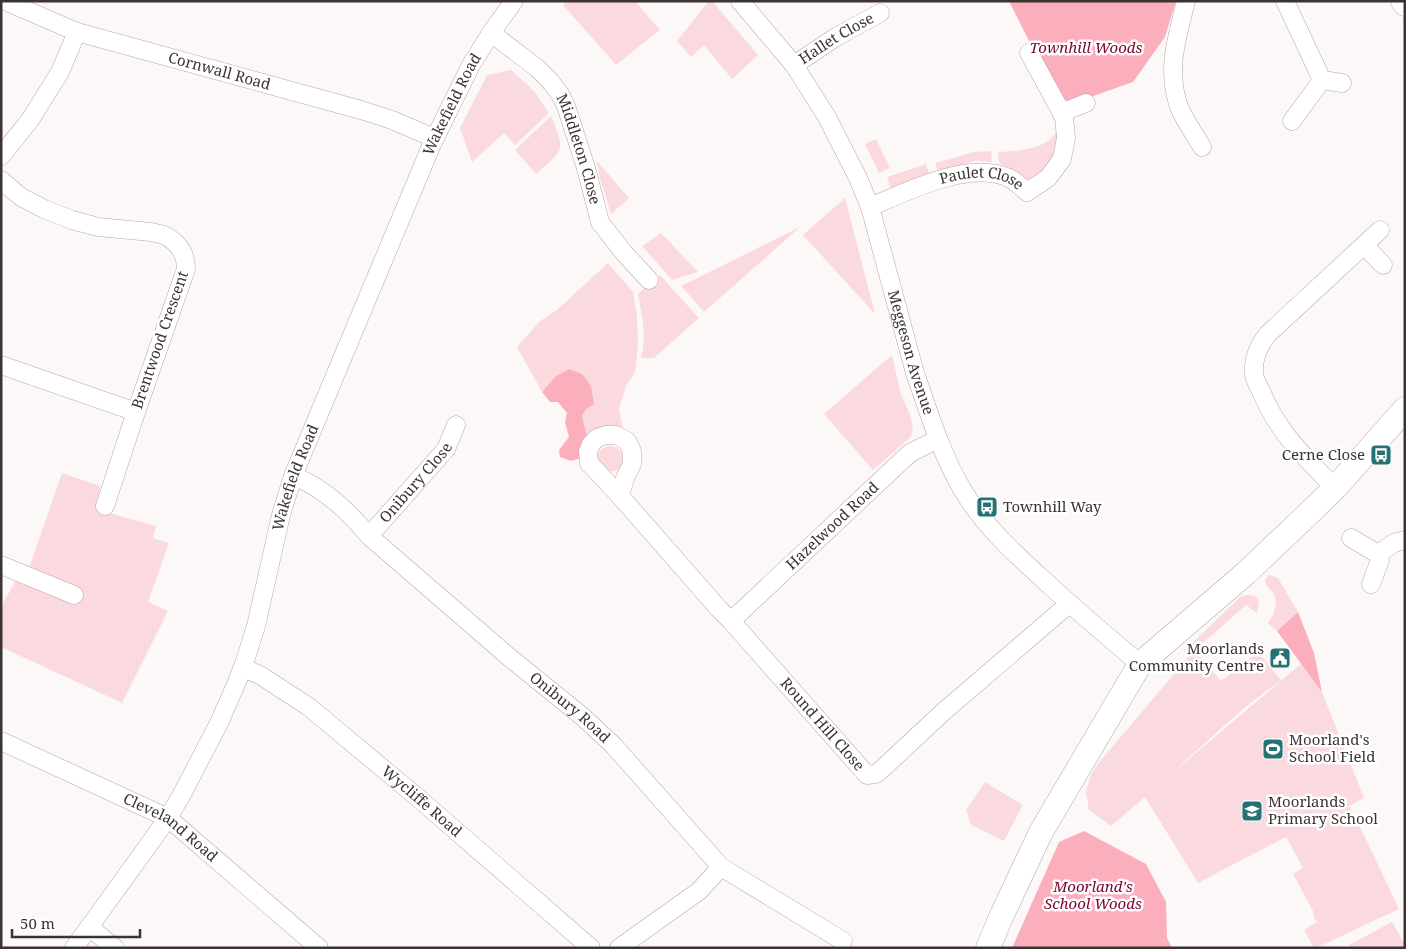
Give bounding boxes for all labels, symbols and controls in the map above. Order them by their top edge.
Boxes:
street label: Hallet Close [794,7,877,68]
park label: Townhill Woods [1030,37,1142,57]
street label: Cornwall Road [166,47,273,94]
street label: Wakefield Road [417,49,485,158]
street label: Middleton Close [552,90,606,206]
street label: Paulet Close [937,162,1029,194]
street label: Brentwood Crescent [126,268,192,411]
street label: Meggeson Avenue [884,287,940,417]
street label: Wakefield Road [267,421,323,532]
street label: Onibury Close [374,440,456,527]
bus stop icon: Cerne Close [1369,443,1393,467]
place label: Cerne Close [1282,444,1365,464]
street label: Hazelwood Road [781,477,882,574]
bus stop icon: Townhill Way [975,495,999,519]
place label: Townhill Way [1003,496,1102,516]
place label: Moorlands Community Centre [1129,638,1264,675]
public building icon: Moorlands Community Centre [1268,646,1292,670]
street label: Onibury Road [526,667,615,747]
street label: Round Hill Close [776,673,870,775]
place label: Moorland's School Field [1289,729,1375,766]
sports icon: Moorland's School Field [1261,737,1285,761]
street label: Wycliffe Road [378,761,467,841]
street label: Cleveland Road [120,788,223,866]
place label: Moorlands Primary School [1268,791,1378,828]
school or university icon: Moorlands Primary School [1240,799,1264,823]
park label: Moorland's School Woods [1044,876,1142,913]
scale bar [12,906,140,938]
text: 50 m [20,913,55,933]

